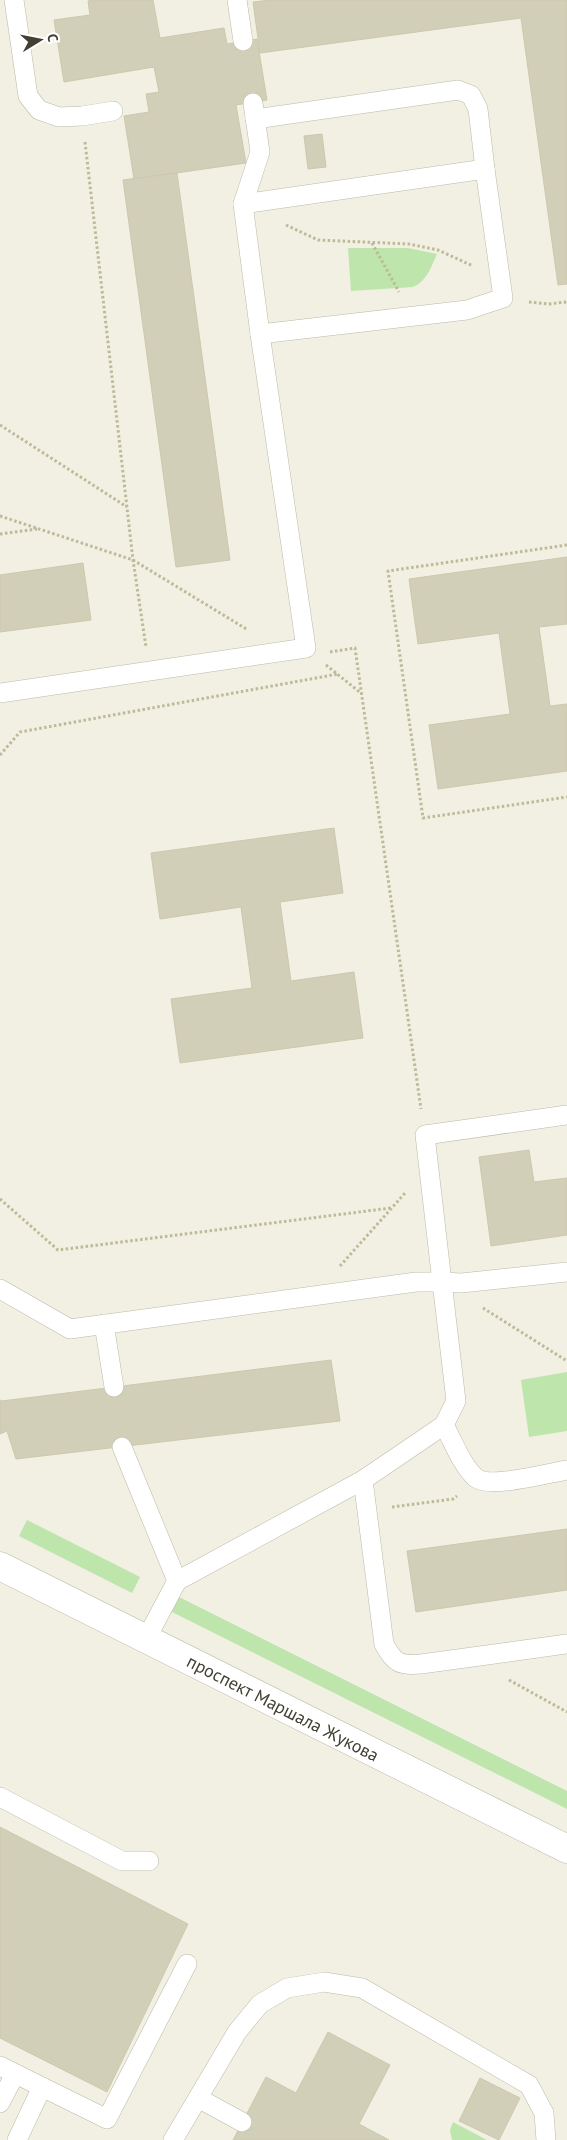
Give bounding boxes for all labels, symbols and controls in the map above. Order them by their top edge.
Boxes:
north arrow [15,15,65,65]
text: С [43,32,62,43]
street label: проспект Маршала Жукова [183,1649,383,1767]

